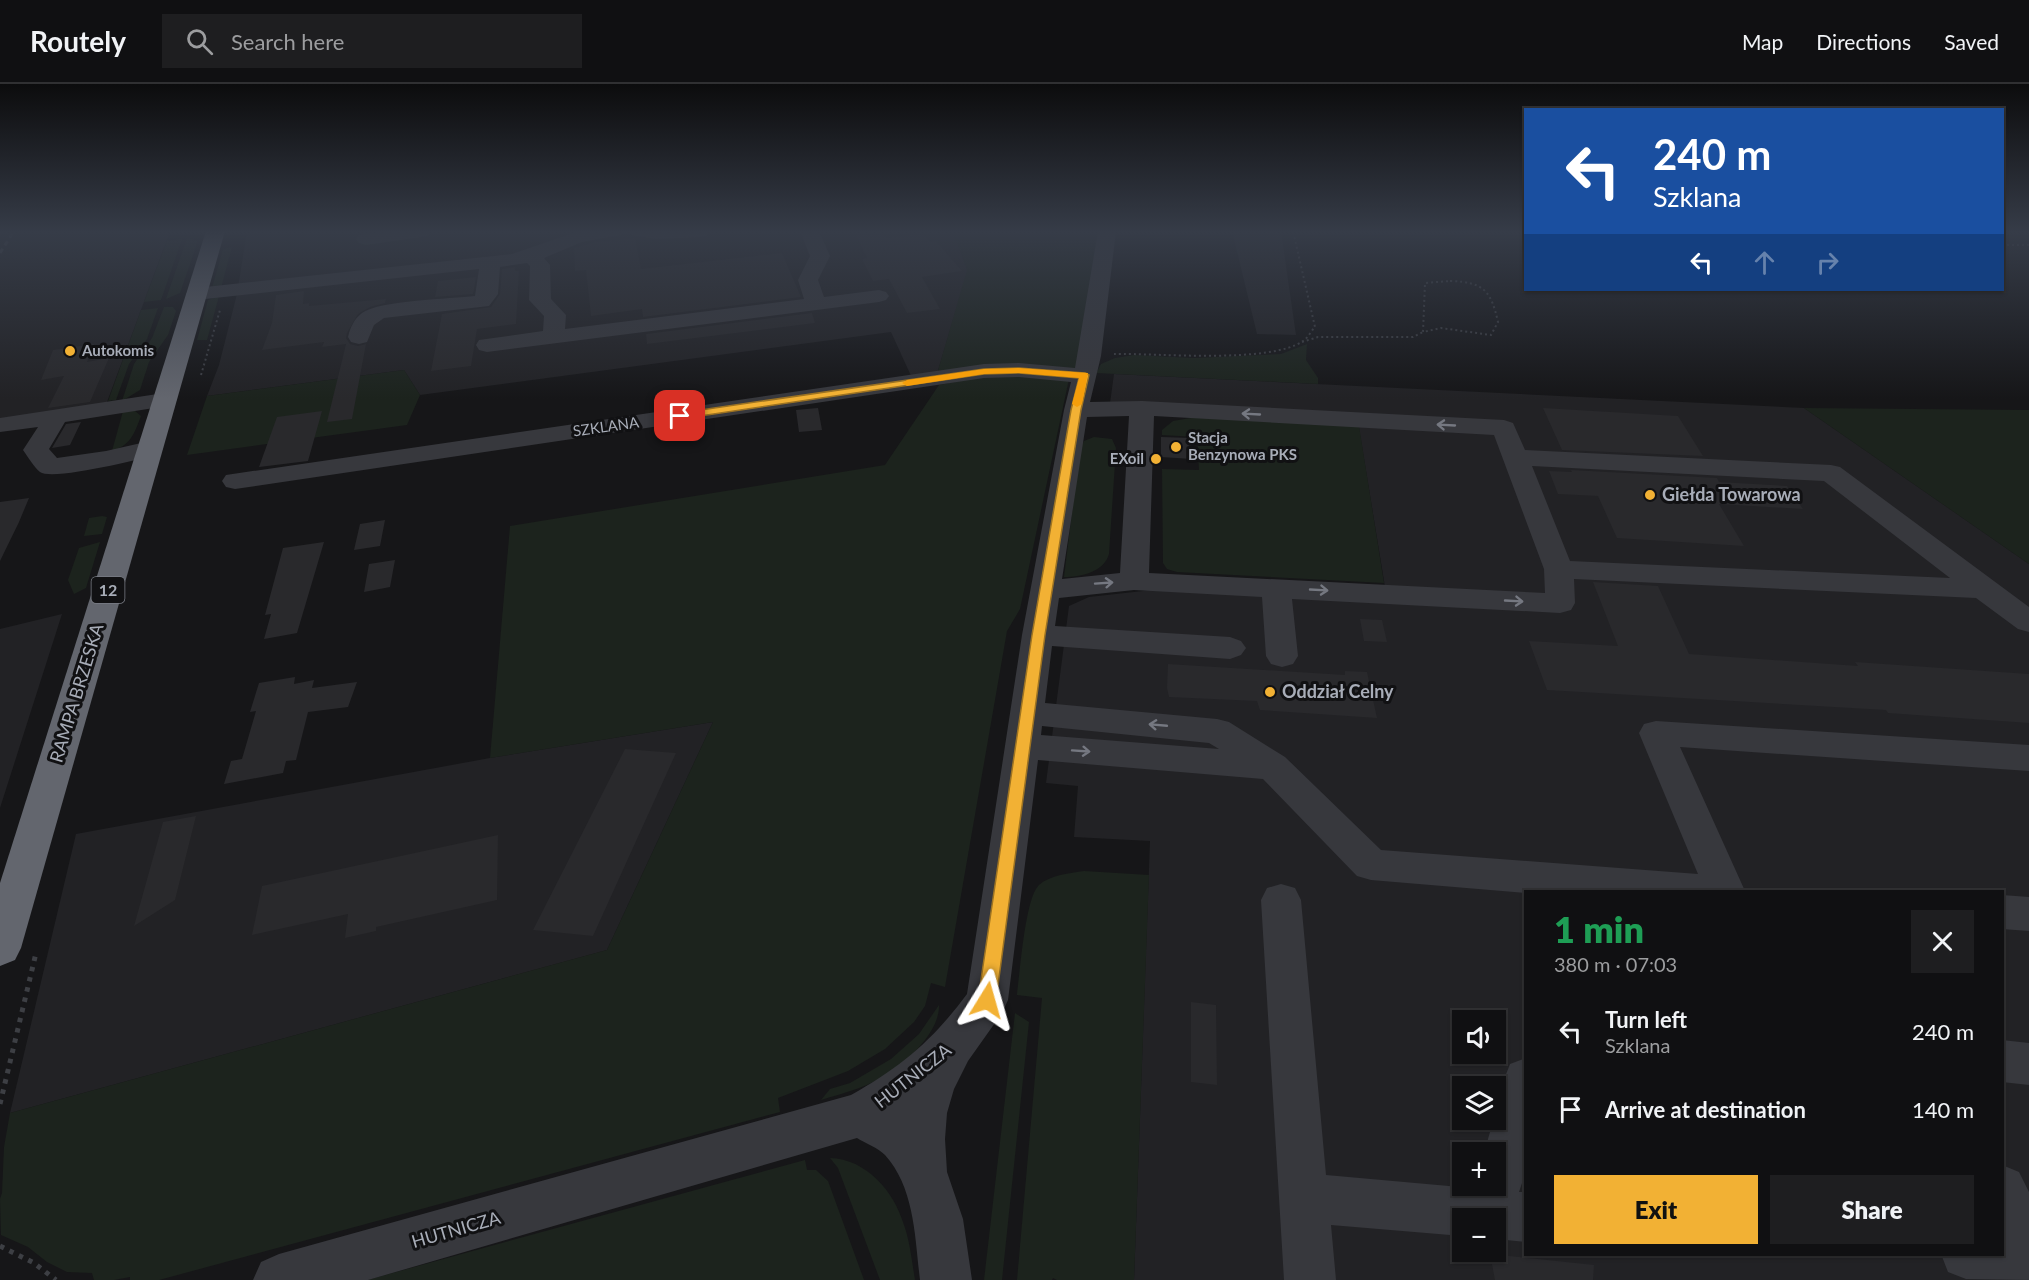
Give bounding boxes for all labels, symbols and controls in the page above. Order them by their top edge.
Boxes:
search box [162,14,582,68]
text: Routely [30,24,126,58]
icon: search [183,25,216,58]
text: Search here [231,28,344,55]
text: Map [1742,29,1783,54]
text: Directions [1816,29,1911,54]
text: Saved [1944,29,1999,54]
text: 240 m [1653,129,1771,179]
icon: left [1554,132,1632,210]
text: Szklana [1653,180,1741,213]
icon: left [1685,246,1718,279]
icon: ahead [1748,246,1781,279]
icon: right [1811,246,1844,279]
place label: Autokomis [81,341,154,359]
marker: Autokomis [63,344,77,358]
pin [654,390,705,441]
icon: arrive [663,399,696,432]
one-way arrow [1242,409,1262,420]
street label: SZKLANA [572,412,641,440]
one-way arrow [1436,419,1456,430]
place label: Stacja Benzynowa PKS [1188,428,1297,463]
marker: Stacja Benzynowa PKS [1169,440,1183,454]
place label: EXoil [1110,449,1144,467]
marker: EXoil [1149,452,1163,466]
place label: Giełda Towarowa [1662,483,1801,505]
marker: Giełda Towarowa [1643,488,1657,502]
road number: 12 [92,577,124,603]
one-way arrow [1093,577,1113,588]
one-way arrow [1309,585,1329,596]
one-way arrow [1504,595,1524,606]
street label: RAMPA BRZESKA [44,620,108,765]
place label: Oddział Celny [1282,680,1394,702]
marker: Oddział Celny [1263,685,1277,699]
one-way arrow [1149,719,1169,730]
one-way arrow [1070,746,1090,757]
text: 1 min [1554,907,1644,951]
button: close [1911,910,1974,973]
text: 380 m · 07:03 [1554,952,1677,976]
position arrow [955,968,1019,1032]
text: Turn left [1605,1006,1687,1033]
map controls [1452,1010,1506,1262]
button: sound [1452,1010,1506,1064]
icon: left [1554,1015,1587,1048]
text: 240 m [1912,1018,1974,1045]
text: Szklana [1605,1033,1670,1057]
street label: HUTNICZA [870,1038,956,1112]
button: layers [1452,1076,1506,1130]
icon: arrive [1554,1093,1587,1126]
text: Arrive at destination [1605,1096,1806,1123]
text: 140 m [1912,1096,1974,1123]
button: + [1452,1142,1506,1196]
button: Exit [1554,1175,1758,1244]
button: Share [1770,1175,1974,1244]
street label: HUTNICZA [409,1206,503,1252]
button: − [1452,1208,1506,1262]

